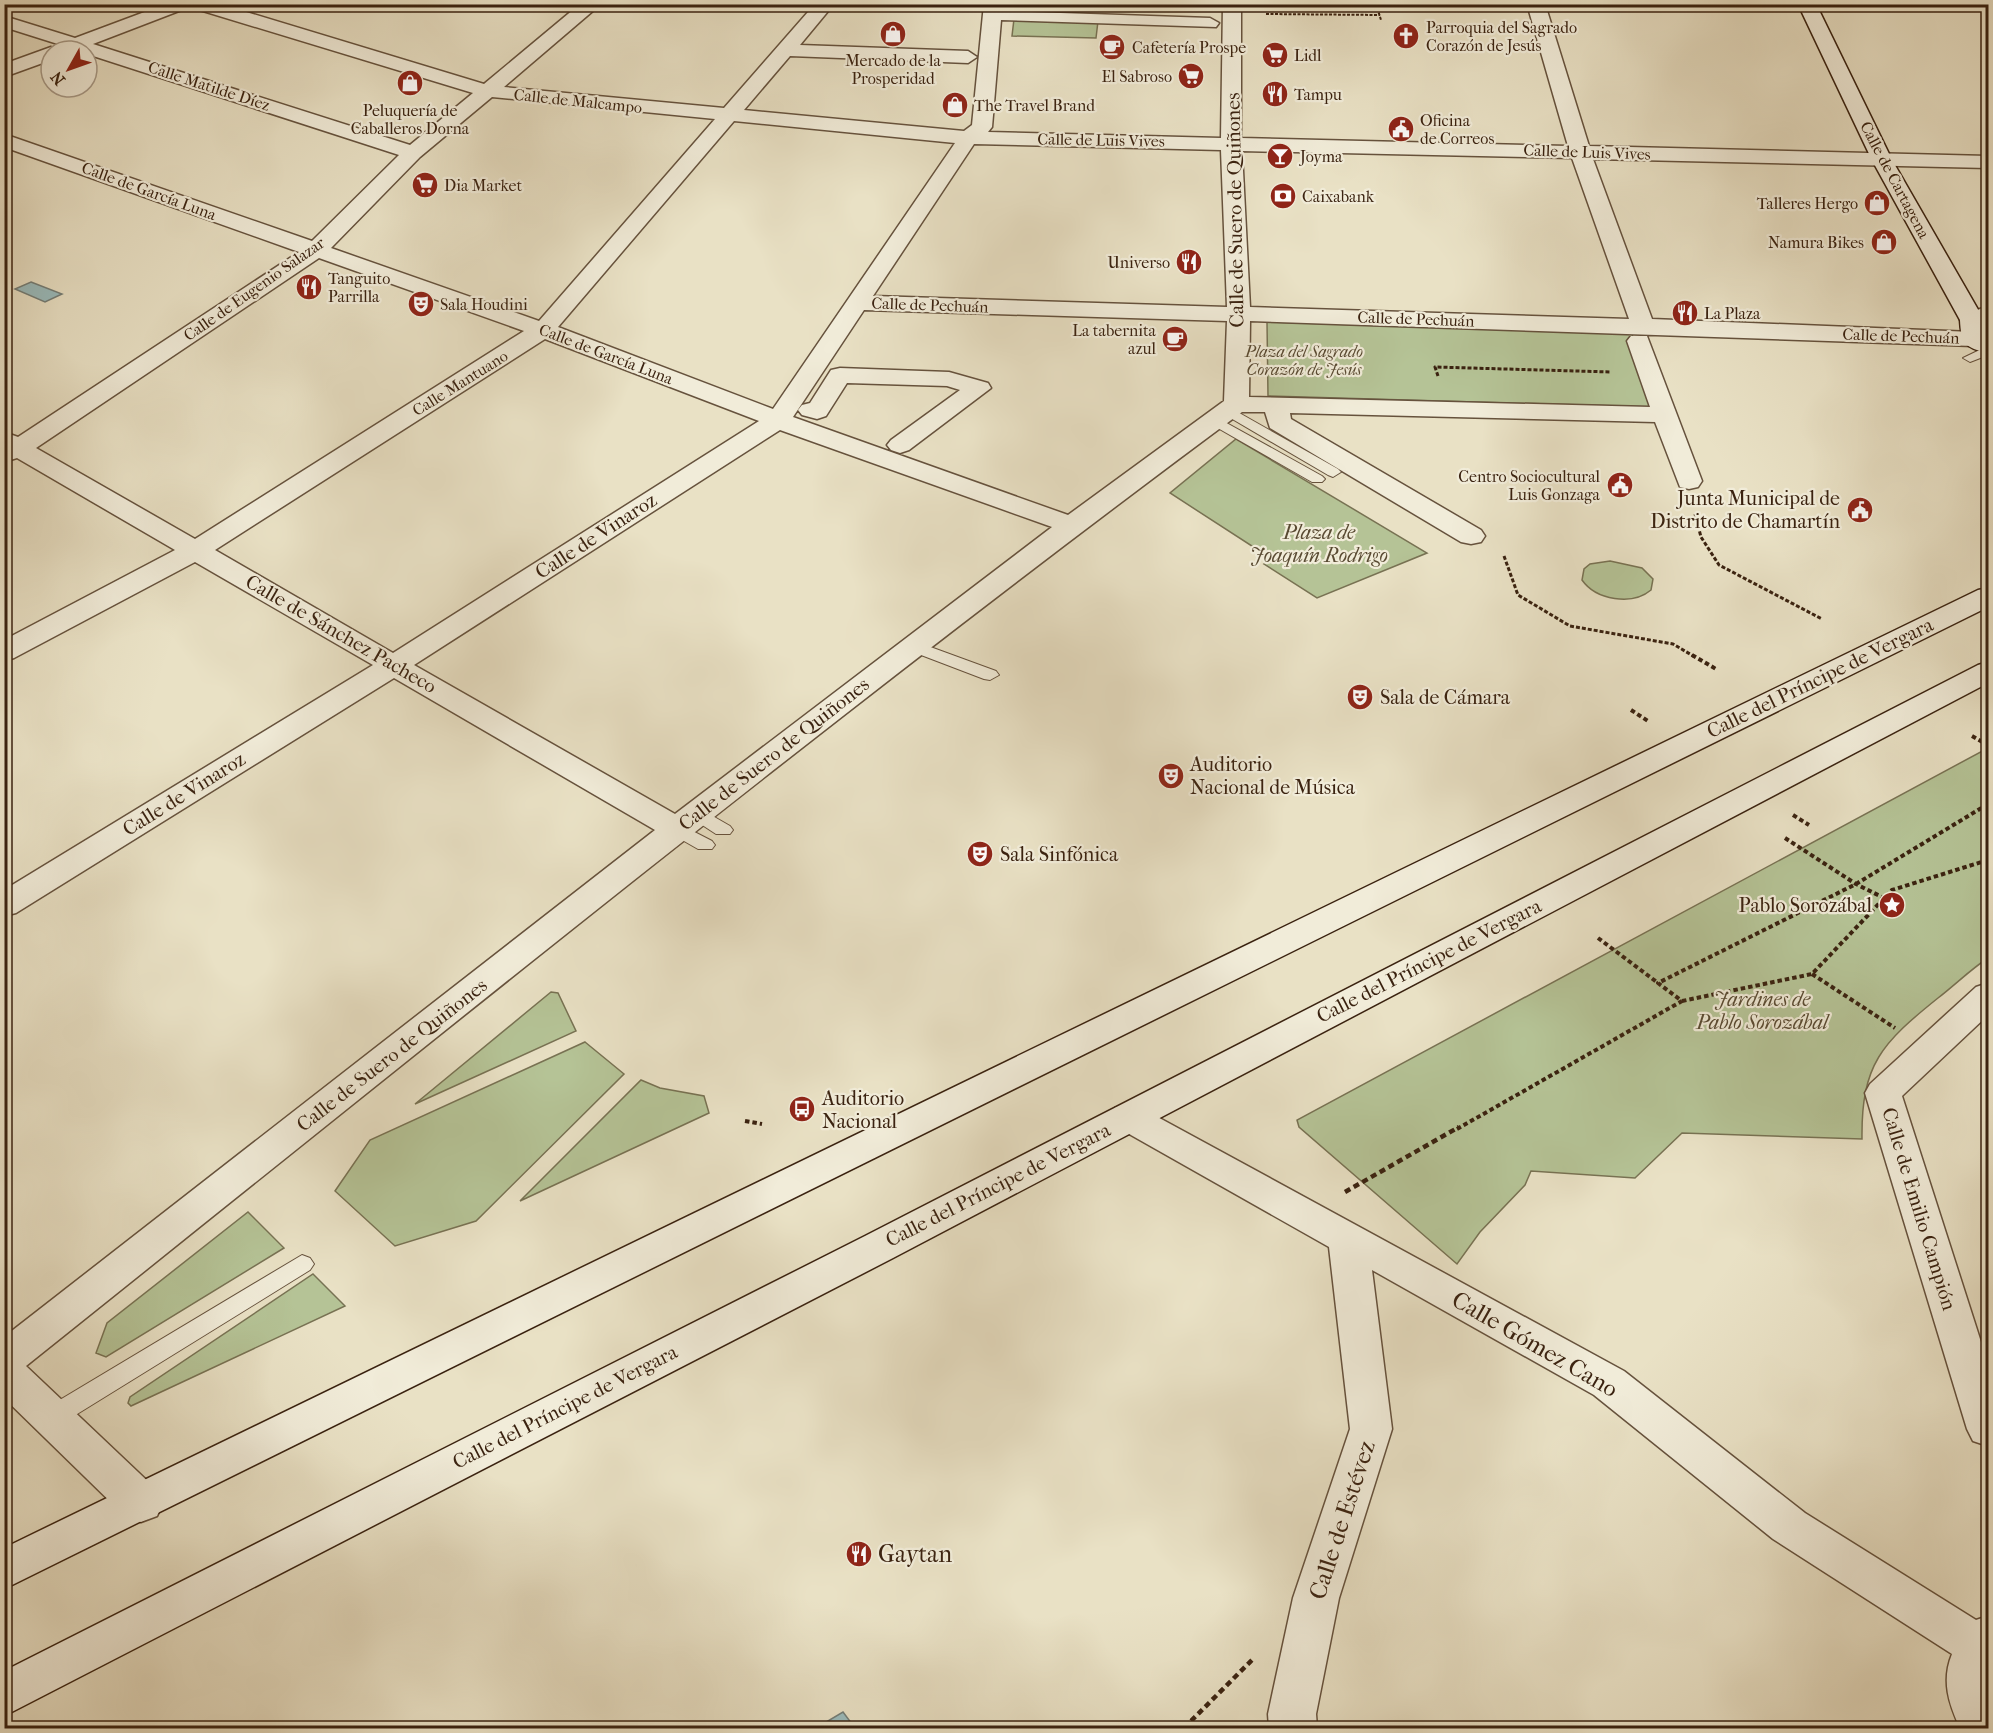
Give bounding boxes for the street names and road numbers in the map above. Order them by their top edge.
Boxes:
street label: Calle Matilde Díez [146,57,272,115]
street label: Calle de Malcampo [513,85,643,117]
street label: Calle de Suero de Quiñones [1221,92,1249,328]
street label: Calle de Cartagena [1856,118,1934,242]
street label: Calle de Luis Vives [1037,129,1165,151]
street label: Calle de Luis Vives [1523,140,1651,164]
street label: Calle de García Luna [79,158,219,224]
street label: Calle de Eugenio Salazar [180,233,328,345]
street label: Calle de Pechuán [871,293,990,317]
street label: Calle de Pechuán [1357,307,1476,331]
street label: Calle de García Luna [536,320,676,388]
street label: Calle de Pechuán [1842,324,1961,348]
street label: Calle Mantuano [409,346,511,420]
street label: Calle de Vinaroz [531,488,661,584]
street label: Calle de Sánchez Pacheco [241,570,441,698]
street label: Calle del Príncipe de Vergara [1703,613,1938,743]
street label: Calle de Suero de Quiñones [674,673,874,835]
street label: Calle de Vinaroz [119,747,250,841]
street label: Calle del Príncipe de Vergara [1313,894,1546,1028]
street label: Calle de Suero de Quiñones [292,974,492,1136]
street label: Calle de Emilio Campión [1877,1105,1961,1314]
street label: Calle del Príncipe de Vergara [882,1118,1115,1252]
street label: Calle Gómez Cano [1447,1285,1623,1403]
street label: Calle del Príncipe de Vergara [449,1340,682,1474]
street label: Calle de Estévez [1303,1437,1381,1603]

